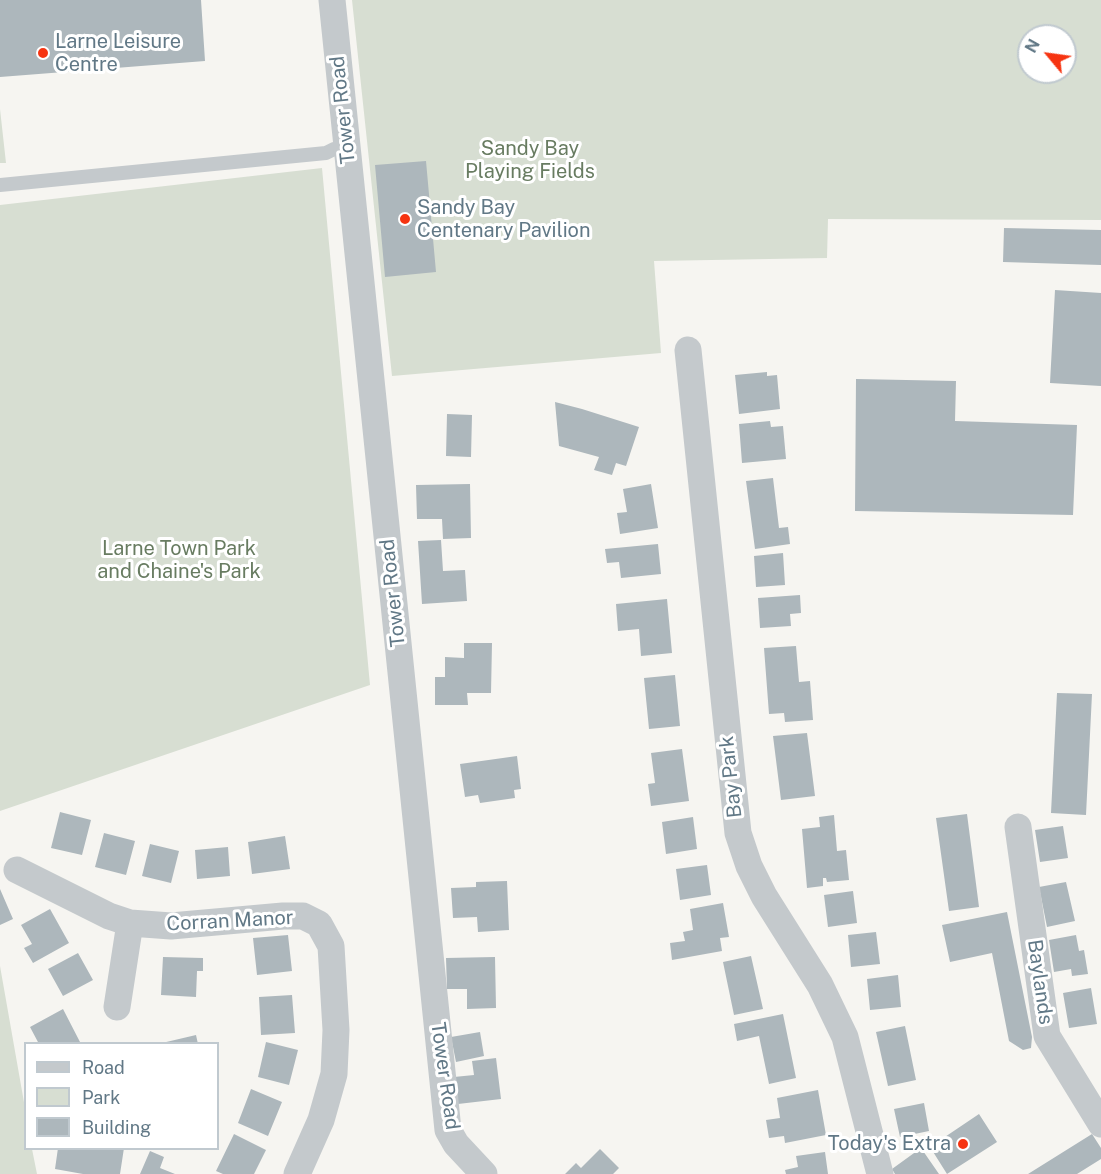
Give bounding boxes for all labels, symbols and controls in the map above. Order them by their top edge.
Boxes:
north arrow [1017,24,1077,84]
place label: Larne Leisure Centre [55,30,181,77]
text: N [1021,36,1044,56]
marker: Larne Leisure Centre [36,46,50,60]
street label: Tower Road [325,55,361,165]
park label: Sandy Bay Playing Fields [465,137,595,184]
place label: Sandy Bay Centenary Pavilion [417,196,590,243]
marker: Sandy Bay Centenary Pavilion [398,212,412,226]
park label: Larne Town Park and Chaine's Park [97,537,261,584]
street label: Tower Road [375,538,411,648]
street label: Bay Park [715,735,747,819]
street label: Corran Manor [166,906,294,936]
street label: Baylands [1022,938,1058,1026]
street label: Tower Road [426,1021,464,1131]
legend [24,1042,219,1150]
text: Road [82,1057,125,1078]
text: Park [82,1087,120,1108]
text: Building [82,1117,151,1138]
place label: Today's Extra [828,1132,951,1156]
marker: Today's Extra [956,1137,970,1151]

